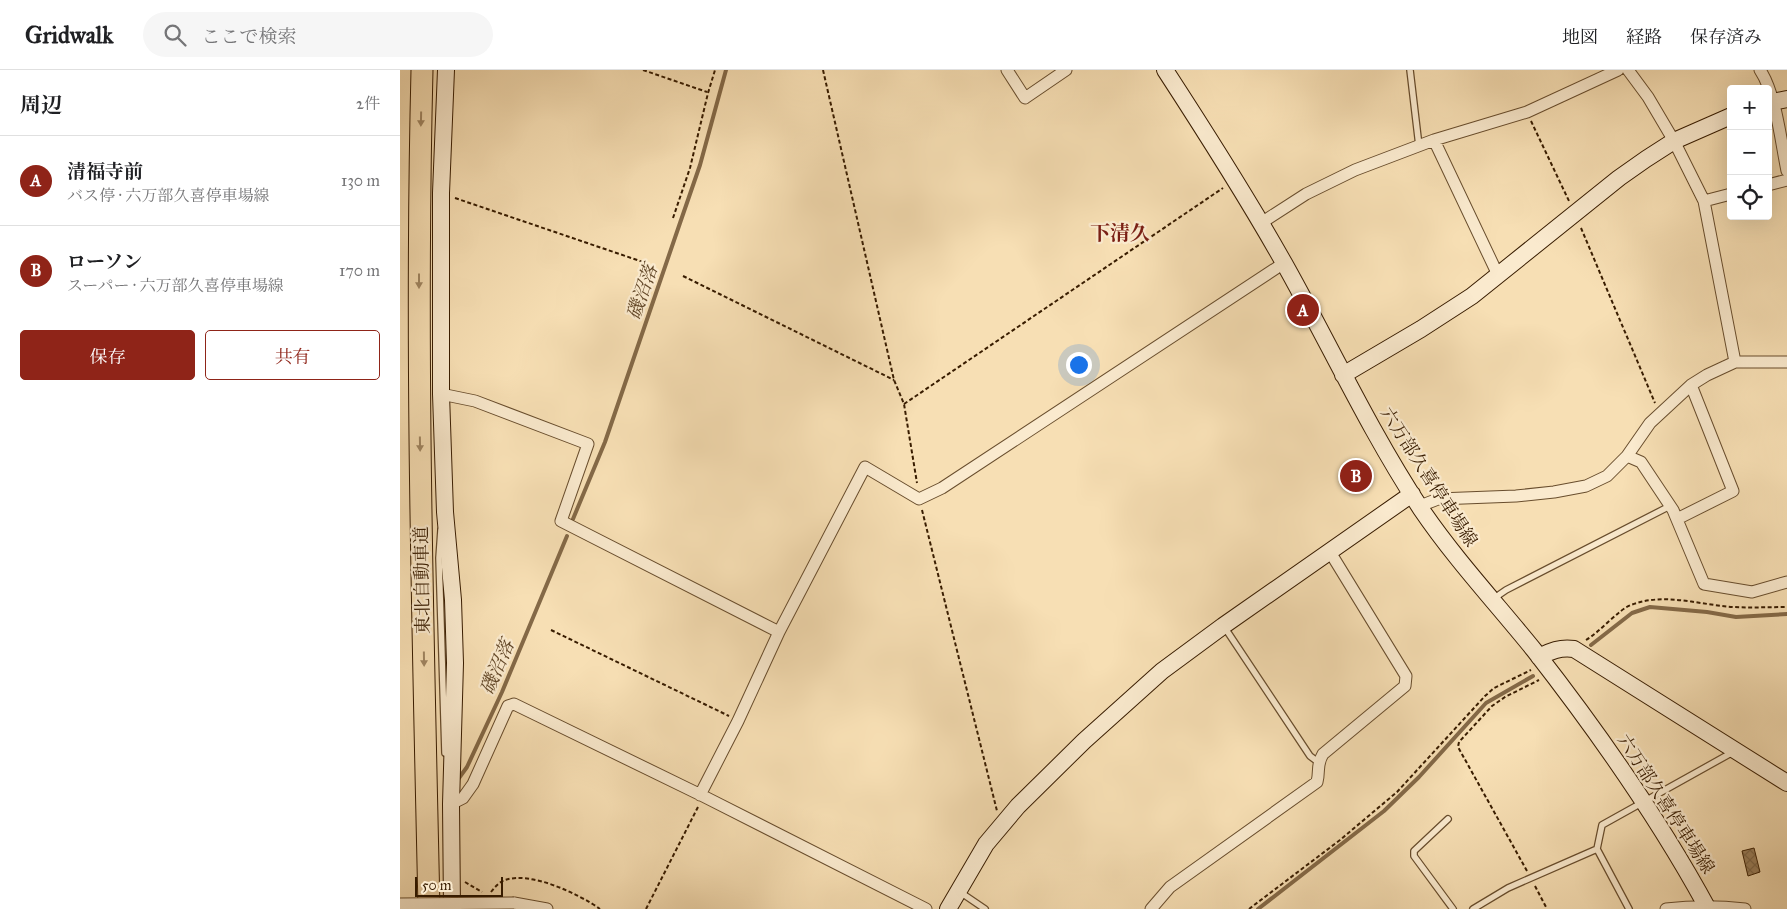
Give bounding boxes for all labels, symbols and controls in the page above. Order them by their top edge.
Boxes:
search box [143,12,493,57]
text: Gridwalk [25,20,113,50]
icon: search [161,21,189,49]
text: ここで検索 [201,25,296,48]
text: 地図 [1562,26,1598,48]
text: 経路 [1626,26,1662,48]
text: 保存済み [1690,26,1762,48]
map controls [1727,85,1772,220]
button: + [1727,85,1772,130]
text: 周辺 [20,92,62,118]
text: 2件 [356,94,380,113]
one-way arrow [416,111,424,127]
button: − [1727,130,1772,175]
text: 清福寺前 [67,160,143,183]
text: A [31,171,41,190]
text: 130 m [341,171,380,190]
button: locate [1727,175,1772,220]
text: バス停 · 六万部久喜停車場線 [67,186,269,205]
district label: 下清久 [1090,221,1150,245]
text: ローソン [67,250,142,273]
water label: 磯沼落 [622,258,663,323]
text: B [31,261,41,280]
text: 170 m [339,261,380,280]
one-way arrow [415,273,423,289]
text: スーパー · 六万部久喜停車場線 [67,276,284,295]
pin: A [1287,291,1319,329]
button: 保存 [20,330,195,380]
button: 共有 [205,330,380,380]
your location [1066,352,1092,378]
street label: 六万部久喜停車場線 [1376,403,1482,551]
one-way arrow [416,436,424,452]
pin: B [1340,457,1372,495]
street label: 東北自動車道 [410,526,434,634]
water label: 磯沼落 [475,634,520,698]
one-way arrow [420,651,428,667]
street label: 六万部久喜停車場線 [1613,730,1719,878]
scale bar [415,874,502,897]
text: 50 m [422,877,451,894]

